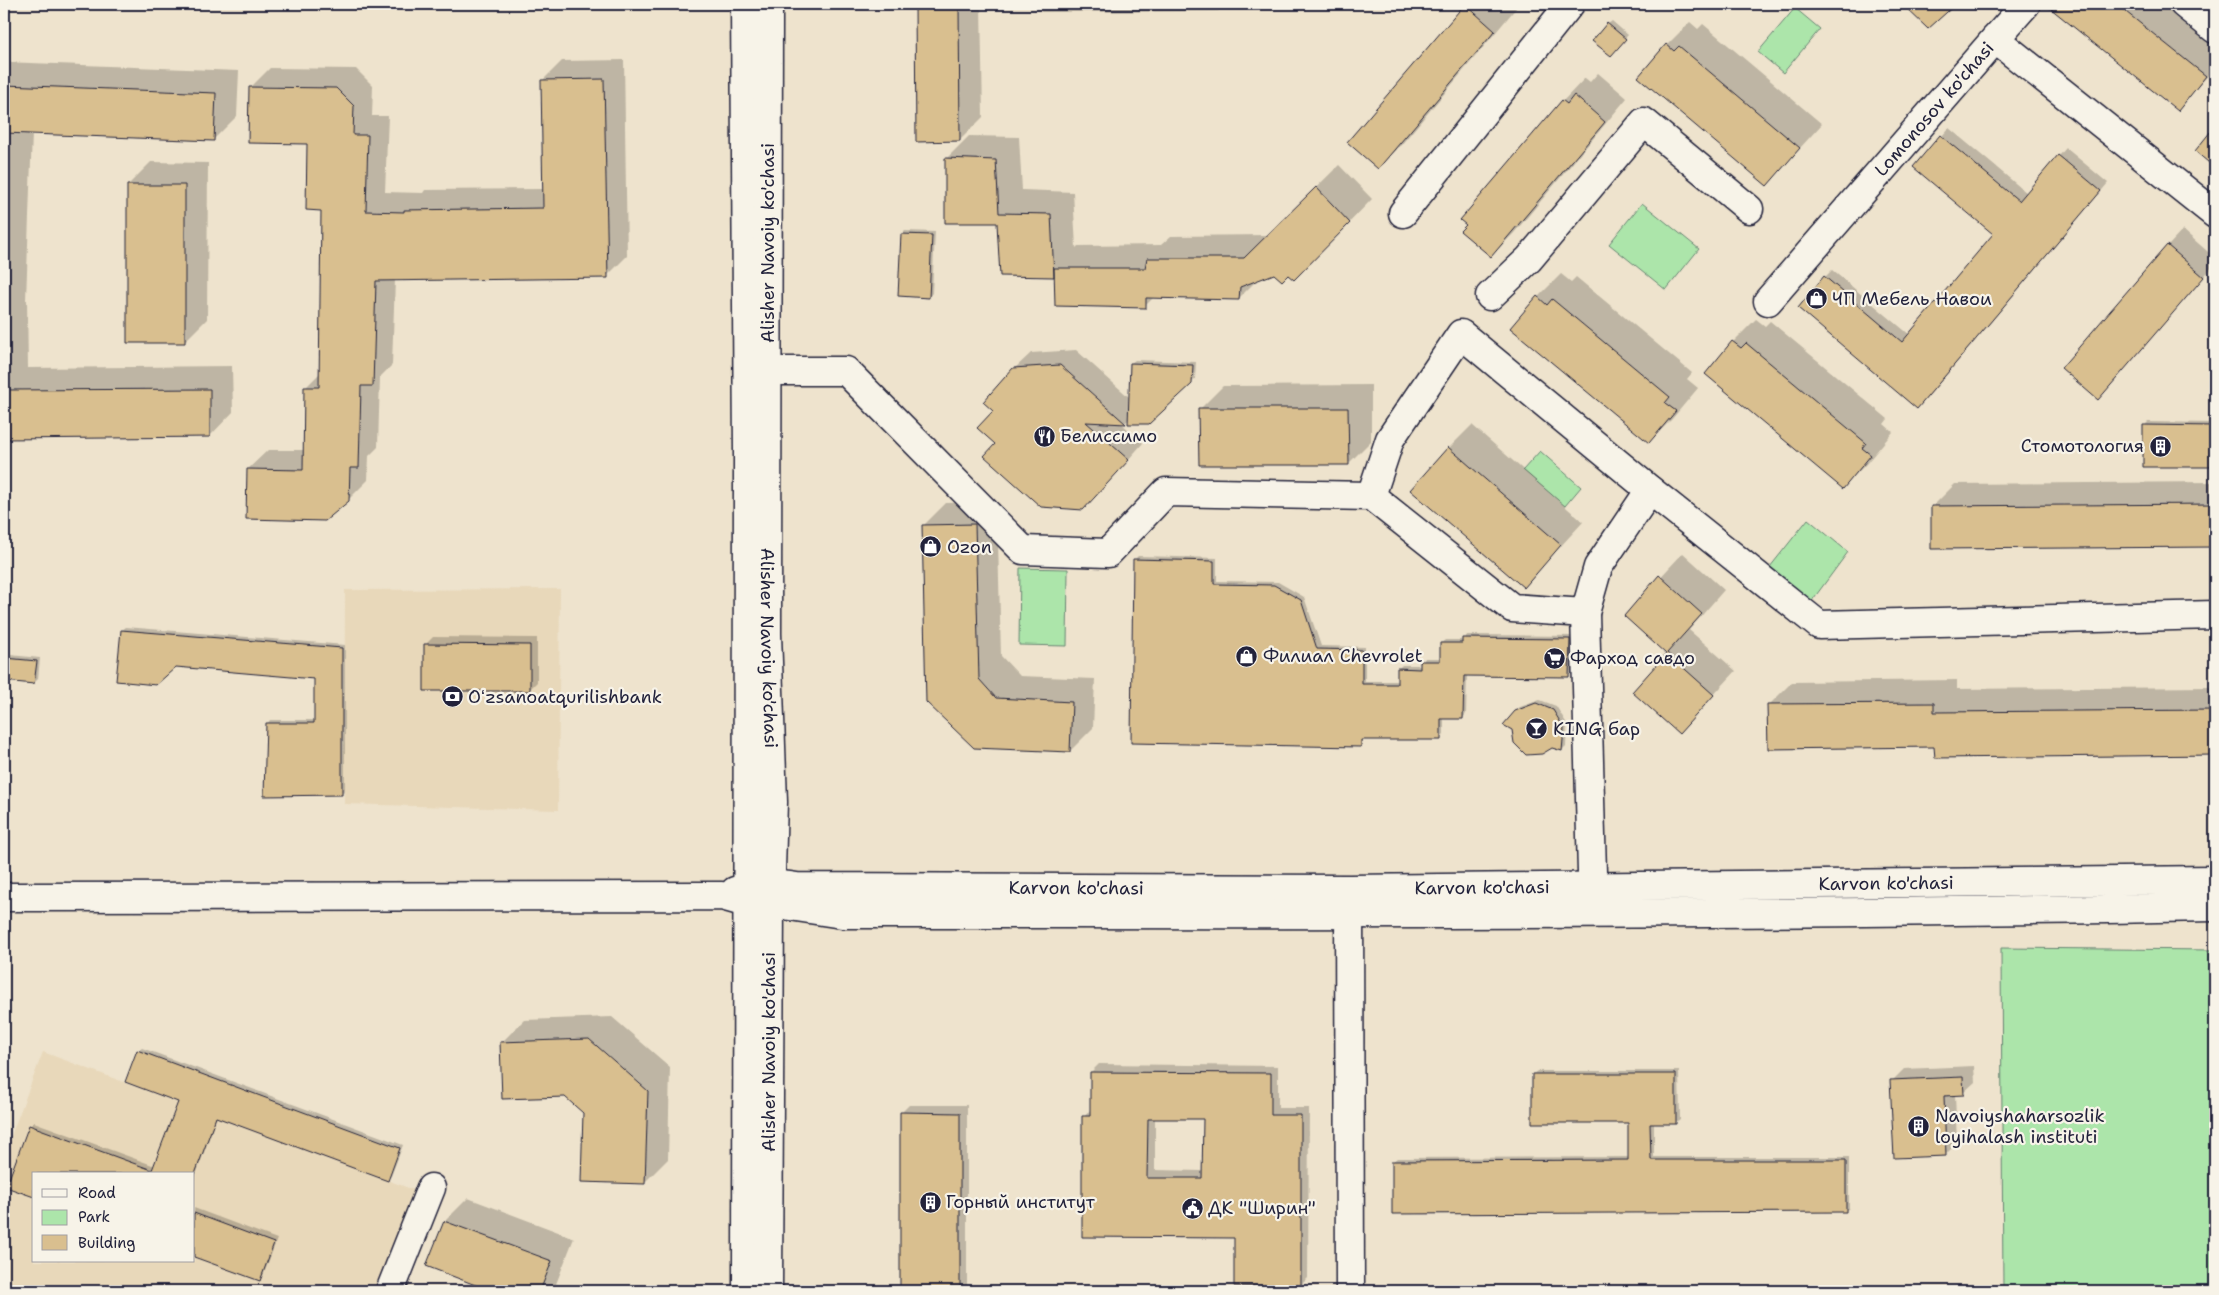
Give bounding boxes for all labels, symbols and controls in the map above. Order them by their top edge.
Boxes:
street label: Lomonosov ko'chasi [1869,37,1999,181]
street label: Alisher Navoiy ko'chasi [756,143,780,343]
shop icon: ЧП Мебель Навои [1804,287,1828,311]
place label: ЧП Мебель Навои [1832,287,1992,311]
restaurant icon: Белиссимо [1032,424,1056,448]
place label: Белиссимо [1060,424,1157,448]
place label: Стомотология [2021,434,2144,458]
building icon: Стомотология [2148,434,2172,458]
shop icon: Ozon [919,535,943,559]
place label: Ozon [947,535,992,559]
street label: Alisher Navoiy ko'chasi [755,548,783,748]
shop icon: Филиал Chevrolet [1235,644,1259,668]
place label: Филиал Chevrolet [1263,644,1423,668]
supermarket icon: Фарход савдо [1542,646,1566,670]
place label: Фарход савдо [1570,646,1695,670]
bank icon: Oʻzsanoatqurilishbank [440,685,464,709]
place label: Oʻzsanoatqurilishbank [468,685,662,709]
bar icon: KING бар [1525,717,1549,741]
place label: KING бар [1553,717,1640,741]
street label: Karvon ko'chasi [1818,871,1954,896]
street label: Karvon ko'chasi [1414,875,1550,900]
street label: Karvon ko'chasi [1008,876,1144,900]
street label: Alisher Navoiy ko'chasi [757,952,781,1152]
place label: Navoiyshaharsozlik loyihalash instituti [1935,1104,2105,1149]
building icon: Navoiyshaharsozlik loyihalash instituti [1907,1114,1931,1138]
legend [32,1172,195,1262]
text: Road [78,1183,116,1203]
building icon: Горный институт [918,1190,942,1214]
place label: Горный институт [946,1190,1096,1214]
public building icon: ДК "Ширин" [1180,1196,1204,1220]
place label: ДК "Ширин" [1208,1196,1316,1220]
text: Park [78,1207,110,1227]
text: Building [78,1233,135,1253]

